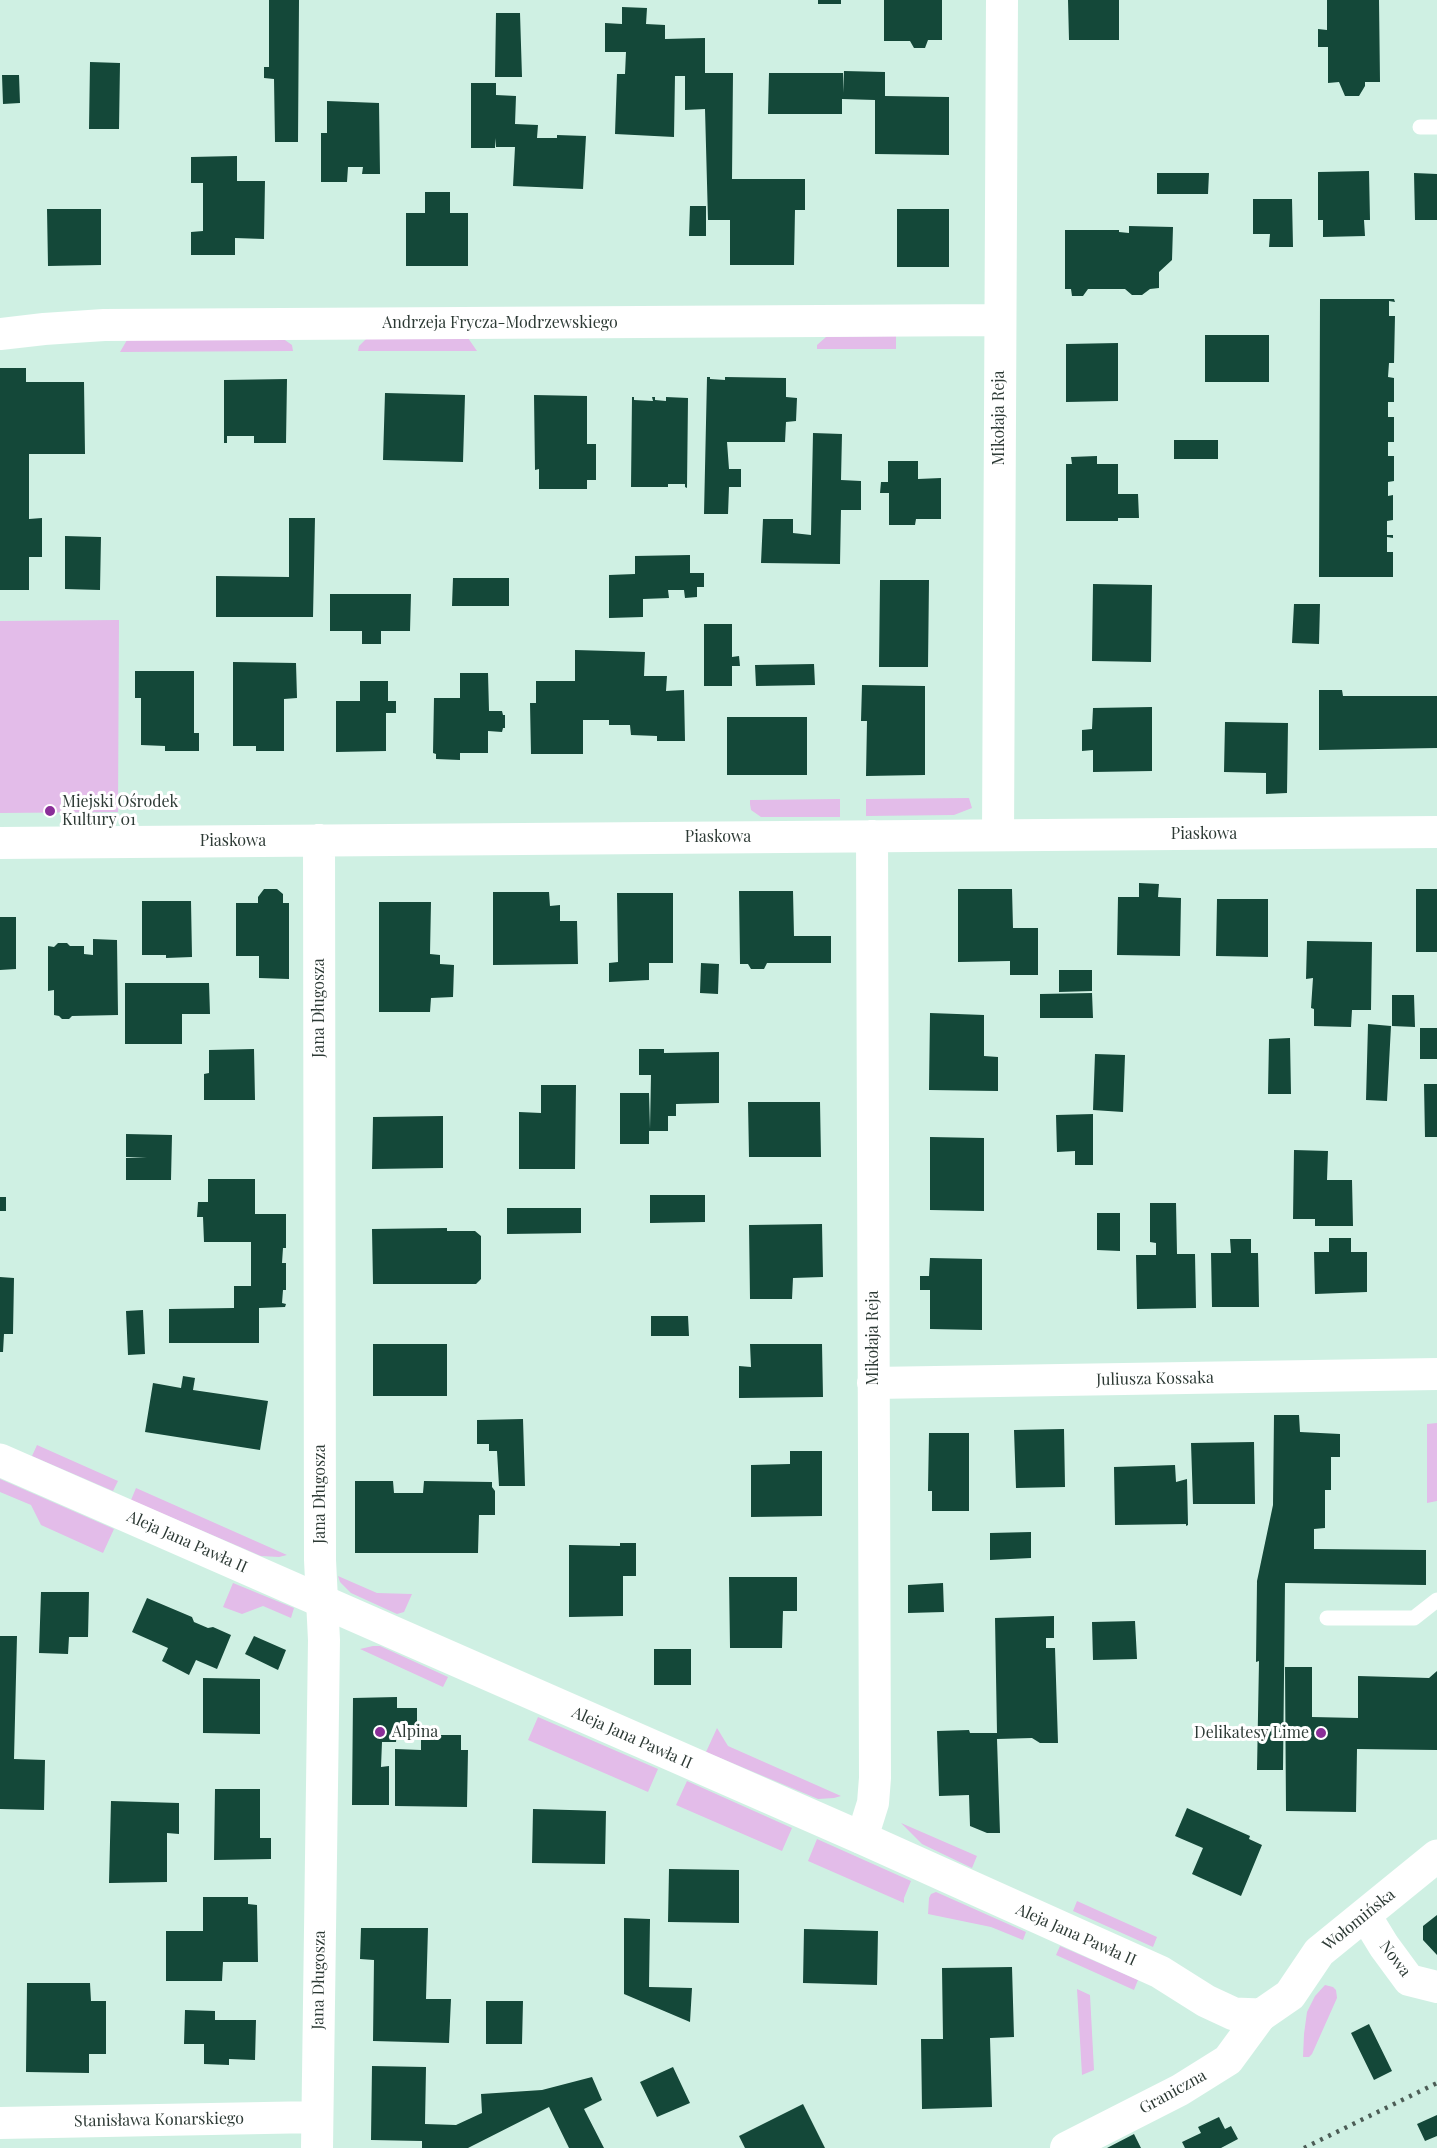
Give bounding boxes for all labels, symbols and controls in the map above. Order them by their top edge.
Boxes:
street label: Andrzeja Frycza-Modrzewskiego [382,313,618,333]
street label: Mikołaja Reja [989,370,1009,466]
place label: Miejski Ośrodek Kultury 01 [62,792,178,830]
marker: Miejski Ośrodek Kultury 01 [43,804,57,818]
street label: Piaskowa [1171,824,1237,844]
street label: Piaskowa [685,827,751,847]
street label: Piaskowa [200,831,266,851]
street label: Jana Długosza [309,958,329,1058]
street label: Mikołaja Reja [863,1290,883,1386]
street label: Juliusza Kossaka [1096,1368,1214,1390]
street label: Jana Długosza [310,1444,330,1544]
street label: Aleja Jana Pawła II [124,1507,250,1577]
street label: Aleja Jana Pawła II [569,1703,695,1773]
place label: Alpina [392,1722,438,1742]
place label: Delikatesy Lime [1194,1723,1309,1743]
marker: Alpina [373,1725,387,1739]
marker: Delikatesy Lime [1314,1726,1328,1740]
street label: Wołomińska [1319,1885,1399,1955]
street label: Aleja Jana Pawła II [1013,1900,1139,1970]
street label: Jana Długosza [309,1930,329,2030]
street label: Nowa [1375,1937,1415,1981]
street label: Graniczna [1136,2066,1210,2118]
street label: Stanisława Konarskiego [74,2109,244,2131]

